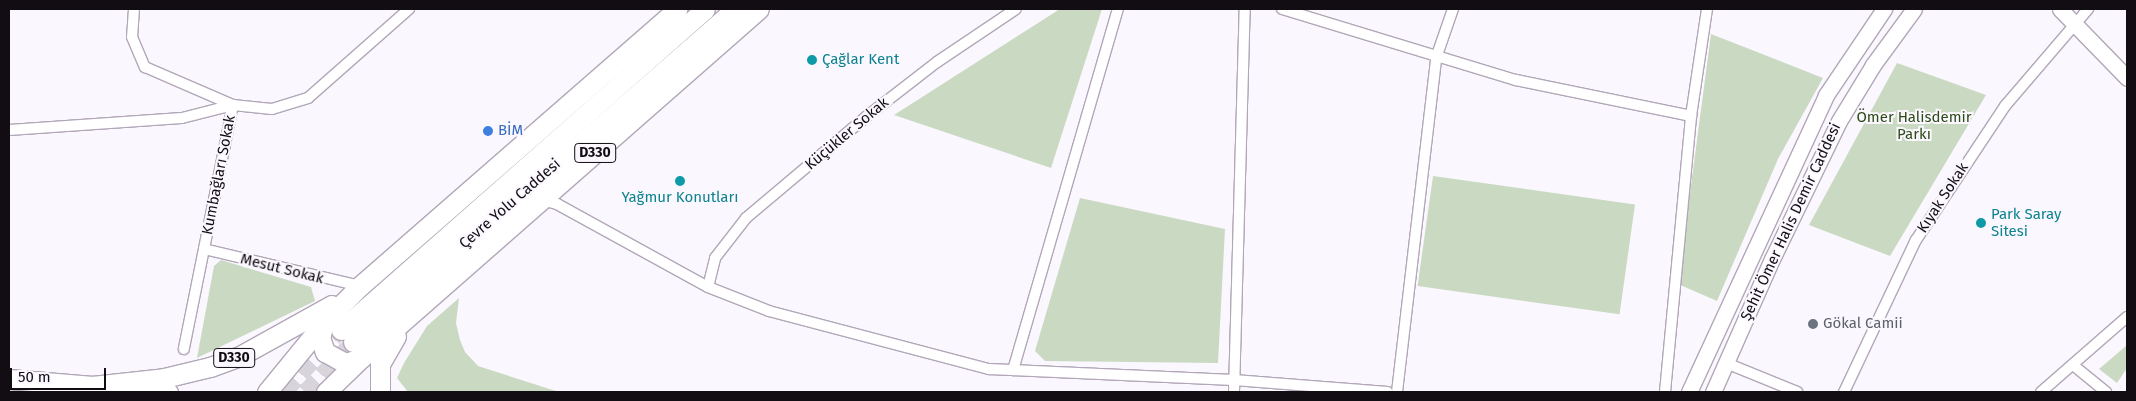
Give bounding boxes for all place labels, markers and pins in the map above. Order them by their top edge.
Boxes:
place label: Çağlar Kent [822,51,899,69]
marker: Çağlar Kent [806,54,818,66]
place label: BİM [498,122,523,140]
marker: BİM [482,125,494,137]
marker: Yağmur Konutları [674,175,686,187]
place label: Yağmur Konutları [622,189,738,207]
place label: Park Saray Sitesi [1991,205,2061,240]
marker: Park Saray Sitesi [1975,217,1987,229]
place label: Gökal Camii [1823,315,1903,333]
marker: Gökal Camii [1807,318,1819,330]

